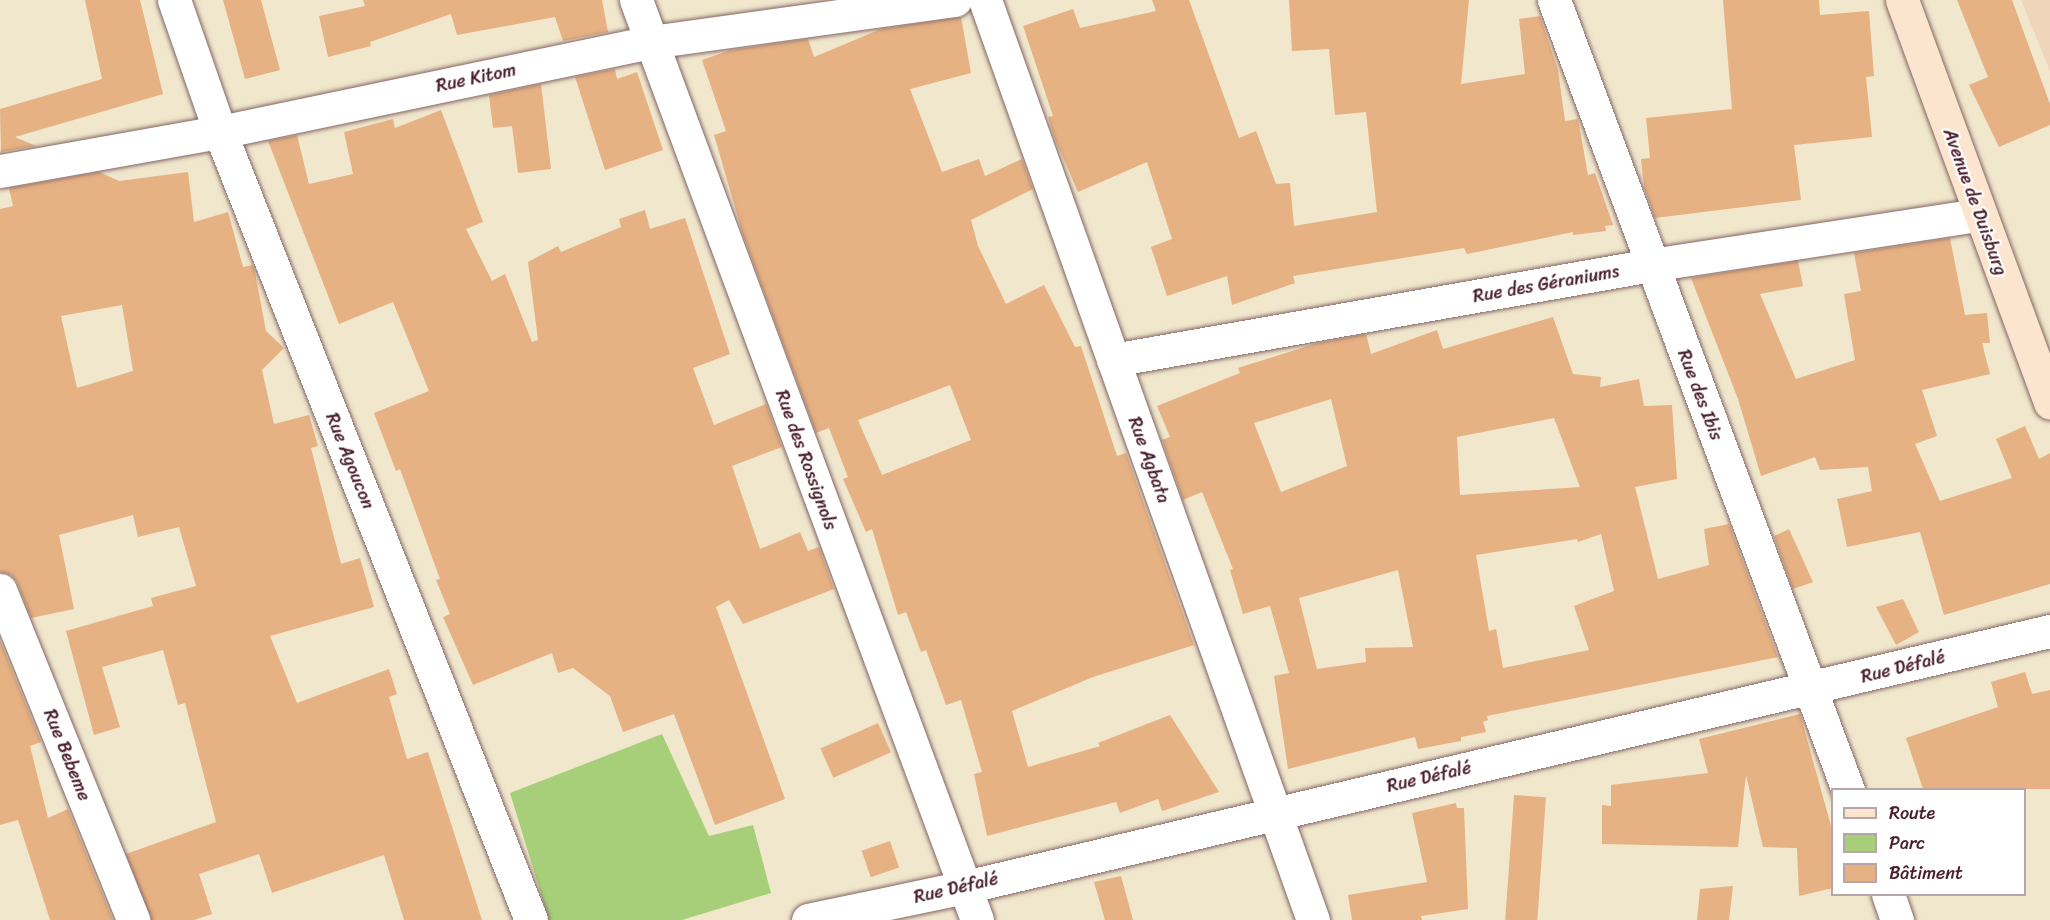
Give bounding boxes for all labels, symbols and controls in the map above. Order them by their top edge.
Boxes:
street label: Rue Kitom [434,59,518,97]
street label: Avenue de Duisburg [1938,126,2012,278]
street label: Rue des Géraniums [1471,260,1621,308]
street label: Rue des Ibis [1673,346,1727,444]
street label: Rue des Rossignols [771,387,841,533]
street label: Rue Agoucon [321,410,379,512]
street label: Rue Agbata [1123,414,1175,506]
street label: Rue Défalé [1859,646,1947,688]
street label: Rue Bebeme [39,706,95,804]
street label: Rue Défalé [1385,757,1473,797]
legend [1831,788,2026,896]
text: Route [1889,797,1935,829]
text: Parc [1889,827,1925,859]
text: Bâtiment [1889,857,1963,889]
street label: Rue Défalé [912,868,1000,908]

